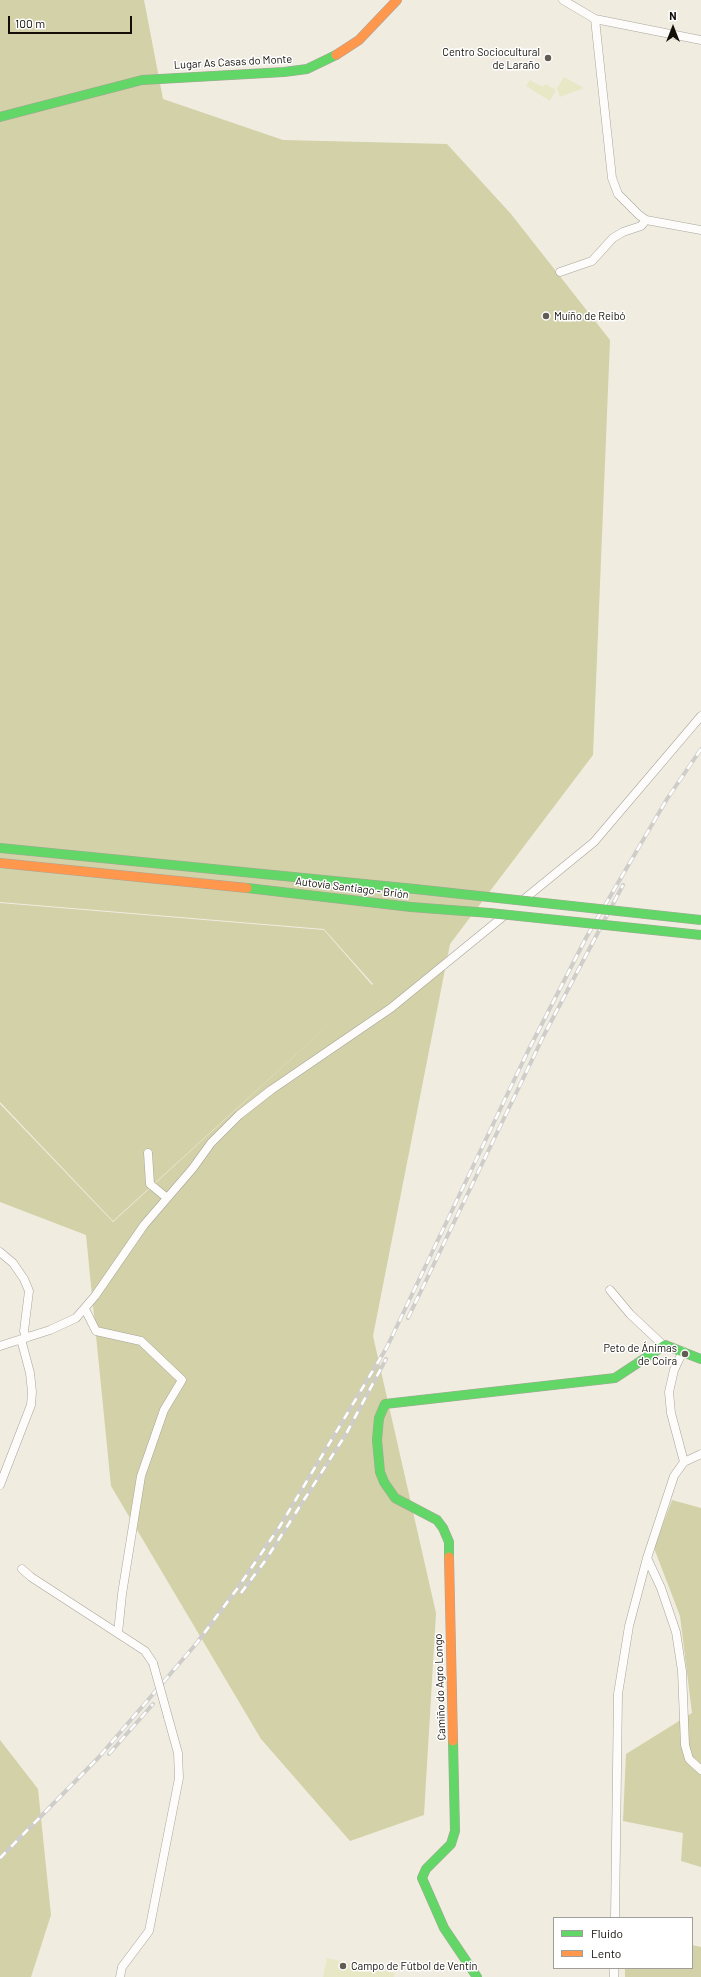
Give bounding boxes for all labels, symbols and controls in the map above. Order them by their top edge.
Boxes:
scale bar [10,8,134,34]
north arrow [653,8,693,48]
text: N [669,9,677,22]
text: 100 m [15,16,45,30]
place label: Centro Sociocultural de Laraño [442,45,540,71]
street label: Lugar As Casas do Monte [174,52,292,72]
marker: Centro Sociocultural de Laraño [543,53,553,63]
place label: Muíño de Reibó [554,309,625,323]
marker: Muíño de Reibó [541,311,551,321]
street label: Autovía Santiago - Brión [295,874,409,902]
place label: Peto de Ánimas de Coira [603,1341,677,1367]
marker: Peto de Ánimas de Coira [680,1349,690,1359]
street label: Camiño do Agro Longo [432,1633,448,1741]
legend [553,1917,693,1969]
text: Fluido [591,1926,623,1940]
text: Lento [591,1946,621,1960]
place label: Campo de Fútbol de Ventín [351,1959,477,1973]
marker: Campo de Fútbol de Ventín [338,1961,348,1971]

